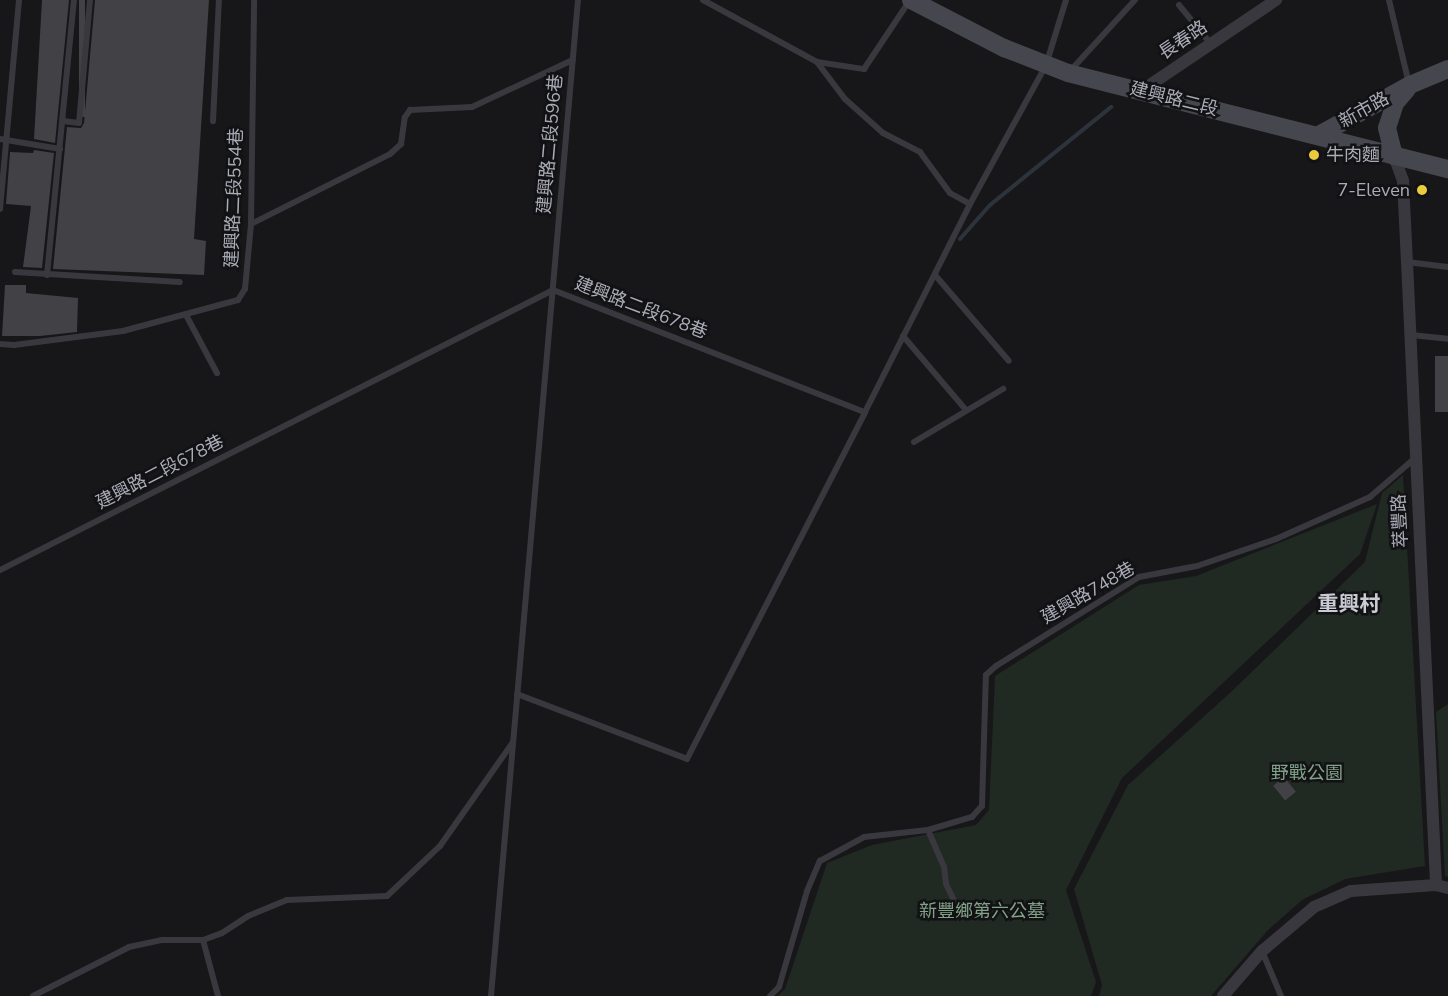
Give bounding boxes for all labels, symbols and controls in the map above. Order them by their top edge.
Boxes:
street label: 長春路 [1155,16,1211,64]
street label: 建興路二段596巷 [533,73,567,215]
street label: 建興路二段 [1128,78,1220,120]
street label: 新市路 [1335,87,1393,133]
street label: 建興路二段554巷 [221,127,247,269]
place label: 牛肉麵 [1326,144,1380,166]
marker: 牛肉麵 [1307,148,1321,162]
place label: 7-Eleven [1337,179,1410,201]
marker: 7-Eleven [1415,183,1429,197]
street label: 建興路二段678巷 [572,273,710,343]
street label: 建興路二段678巷 [93,431,227,513]
street label: 萃豐路 [1388,493,1412,549]
street label: 建興路748巷 [1037,558,1139,628]
district label: 重興村 [1318,591,1380,617]
park label: 野戰公園 [1271,762,1343,784]
park label: 新豐鄉第六公墓 [919,900,1045,922]

